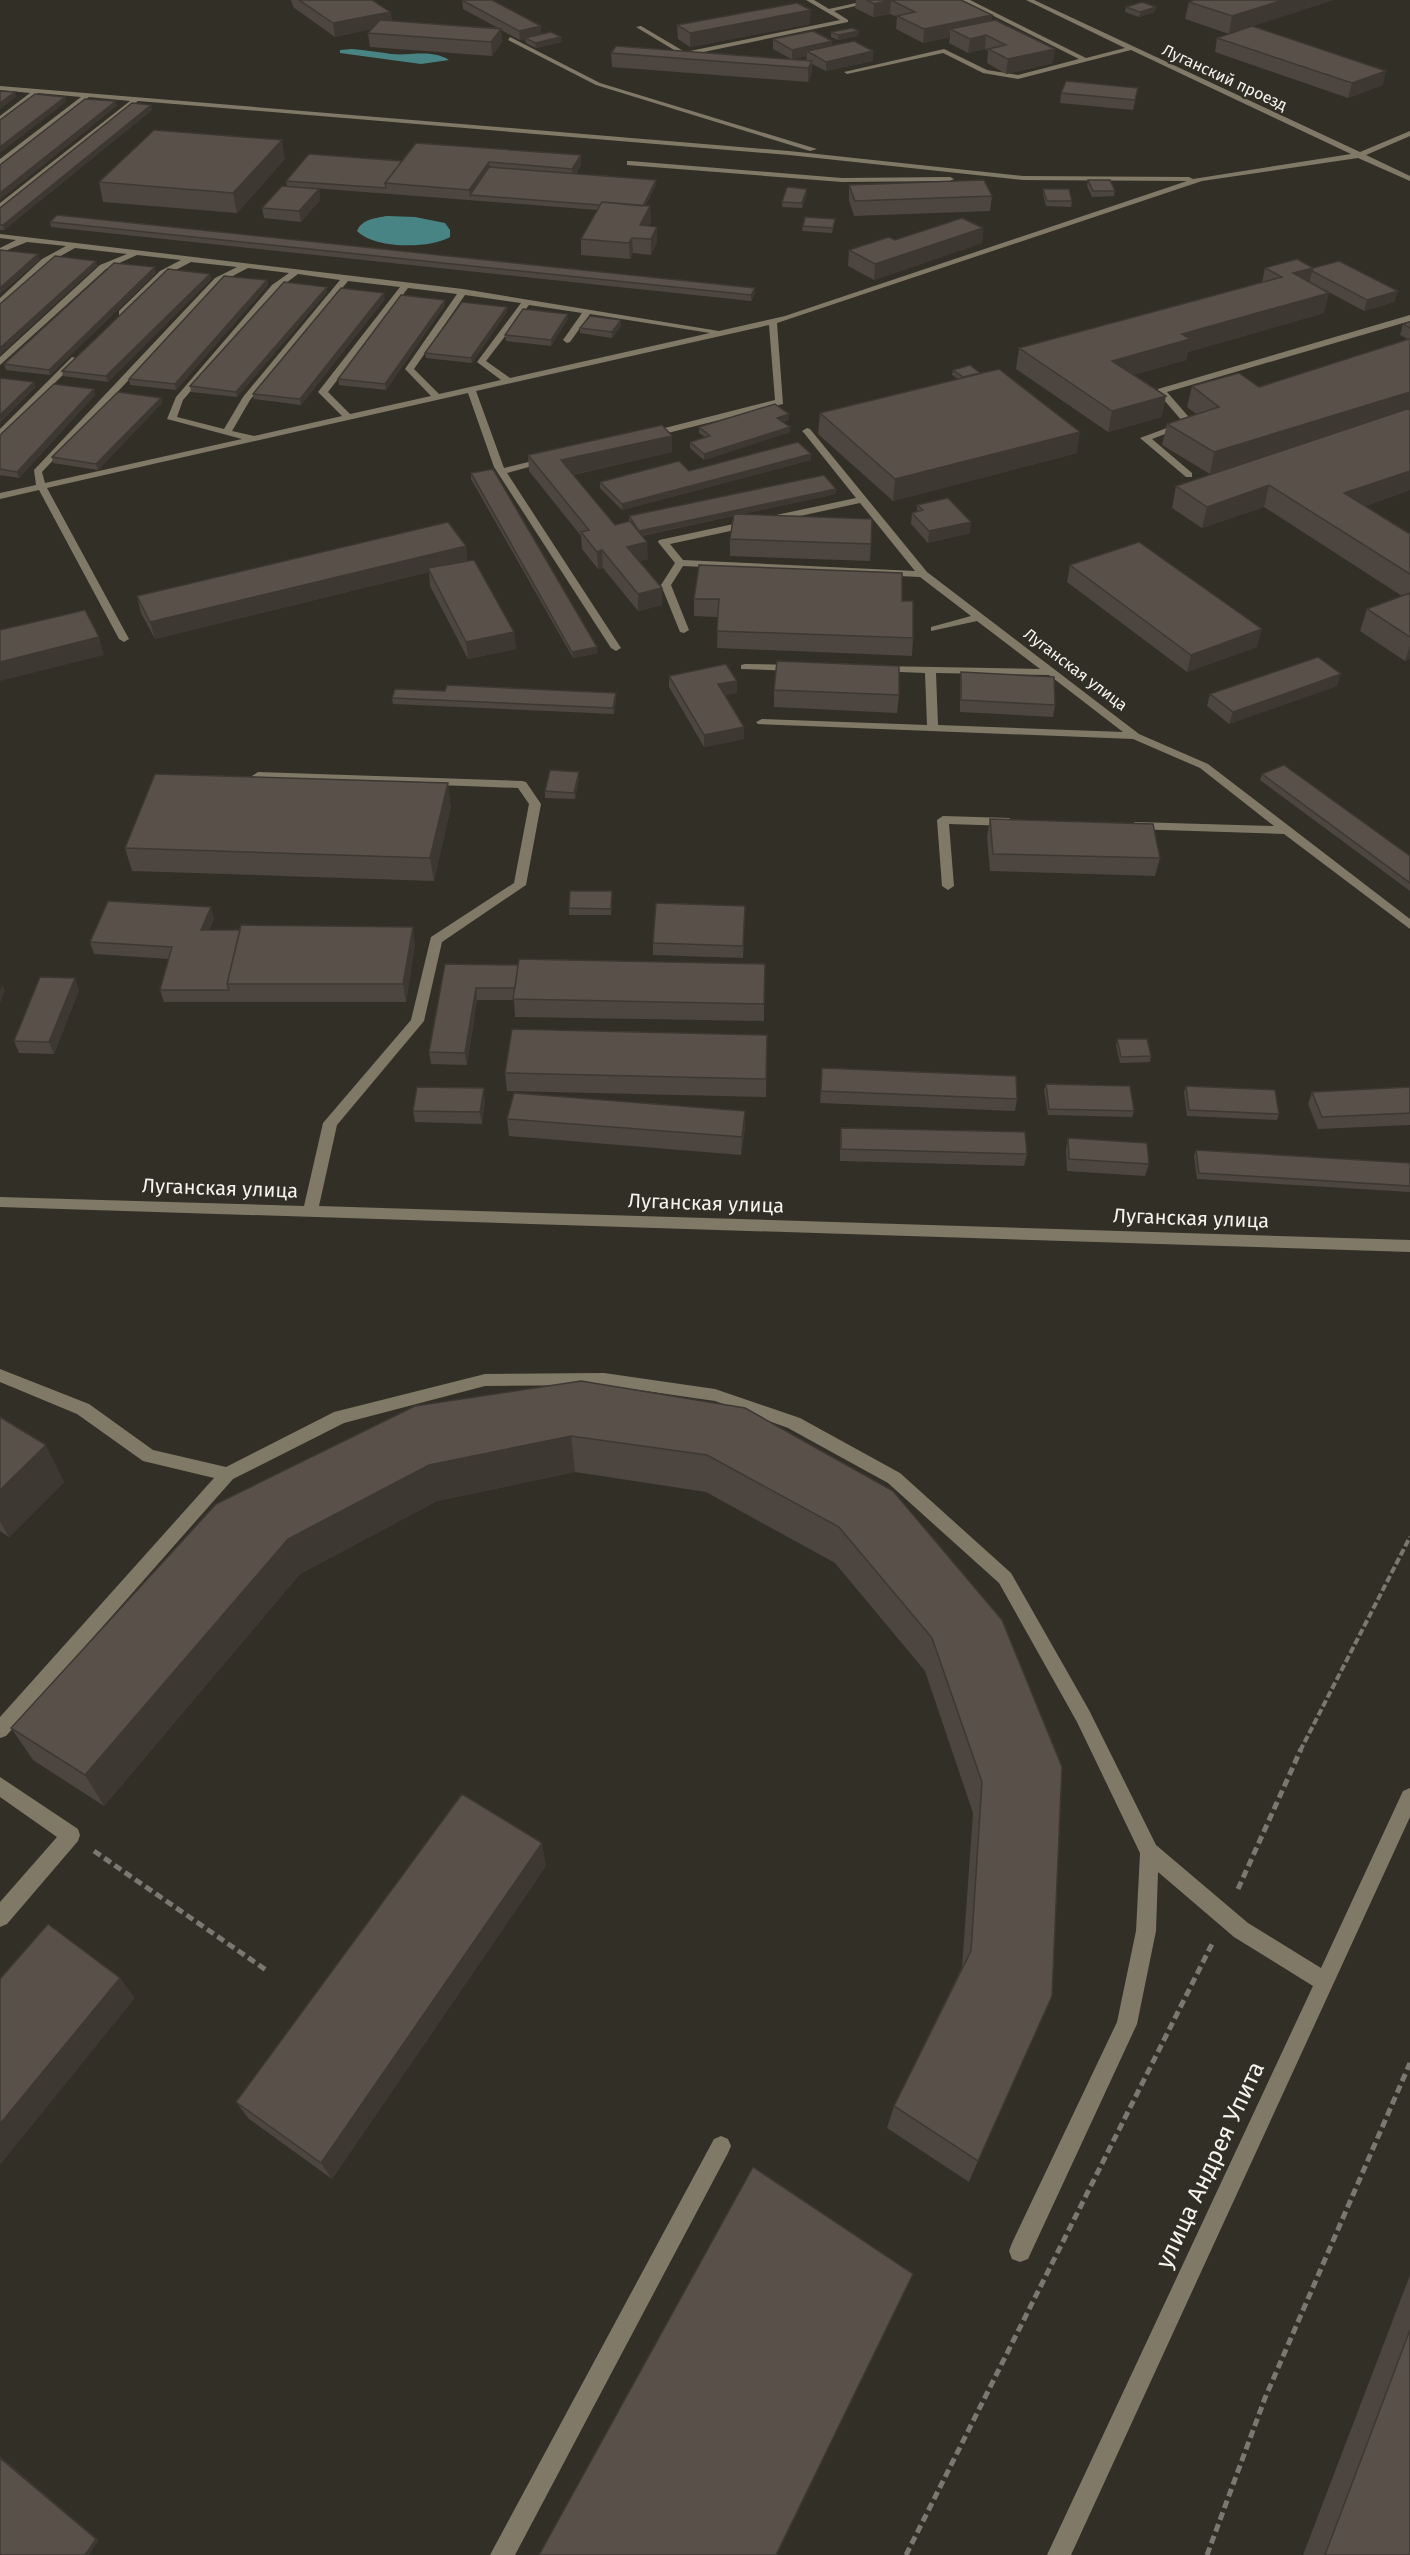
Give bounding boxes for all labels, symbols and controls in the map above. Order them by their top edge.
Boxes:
street label: Луганский проезд [1159,40,1290,115]
street label: Луганская улица [1020,624,1131,715]
street label: Луганская улица [142,1173,298,1203]
street label: Луганская улица [628,1188,784,1218]
street label: Луганская улица [1113,1203,1269,1233]
street label: улица Андрея Упита [1150,2057,1270,2273]

